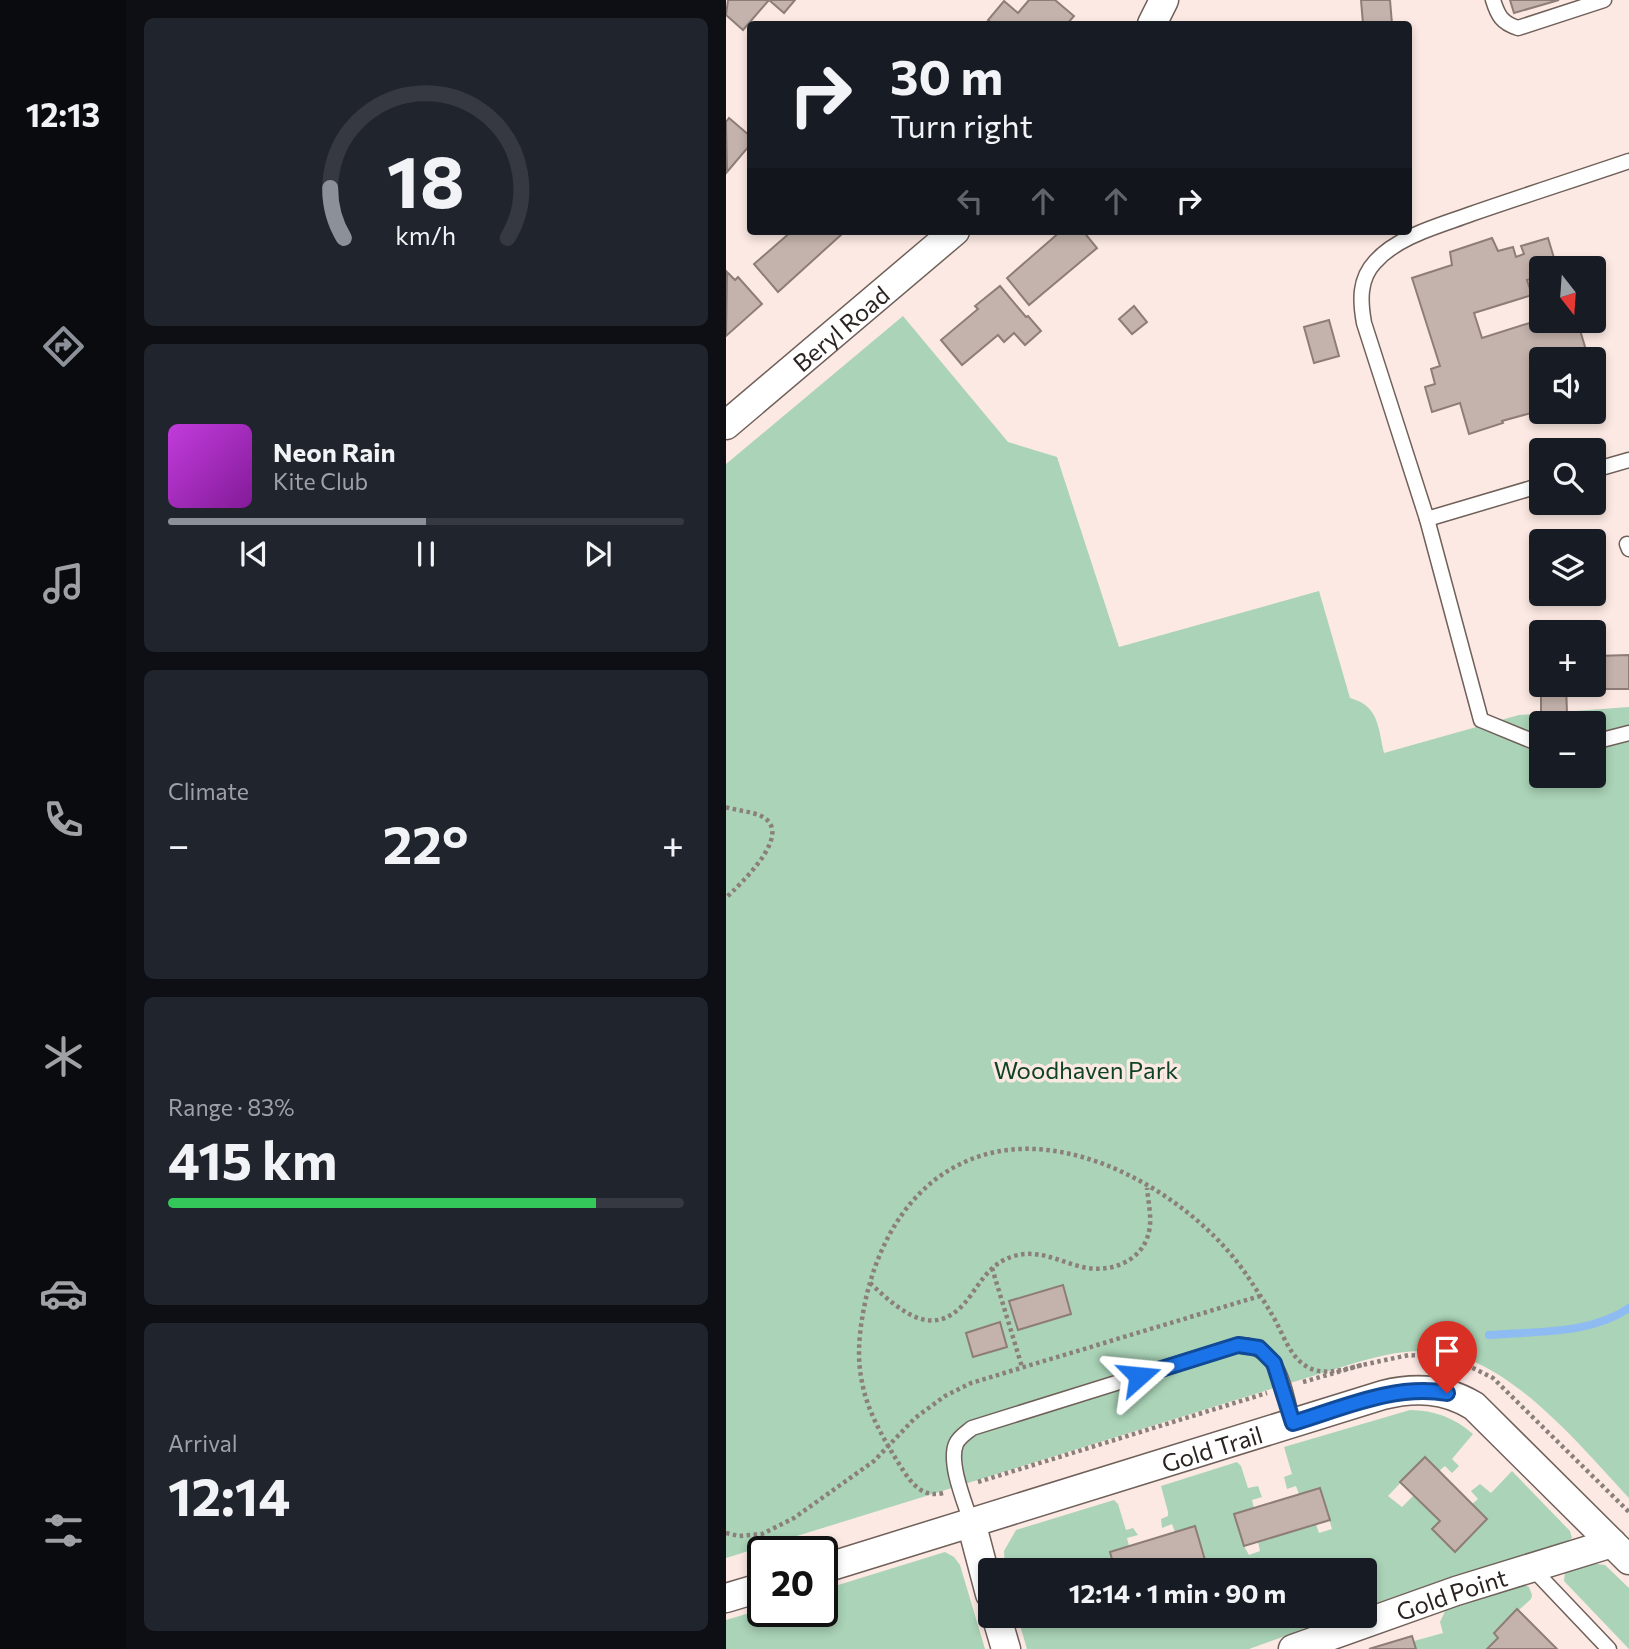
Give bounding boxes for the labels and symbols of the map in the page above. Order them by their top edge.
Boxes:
north arrow [1529,256,1606,332]
street label: Beryl Road [786,279,894,377]
park label: Woodhaven Park [994,1055,1178,1084]
pin [1417,1321,1477,1393]
position arrow [1102,1339,1176,1413]
street label: Gold Trail [1158,1419,1266,1477]
speed limit sign: 20 [747,1536,838,1627]
street label: Gold Point [1392,1562,1511,1626]

